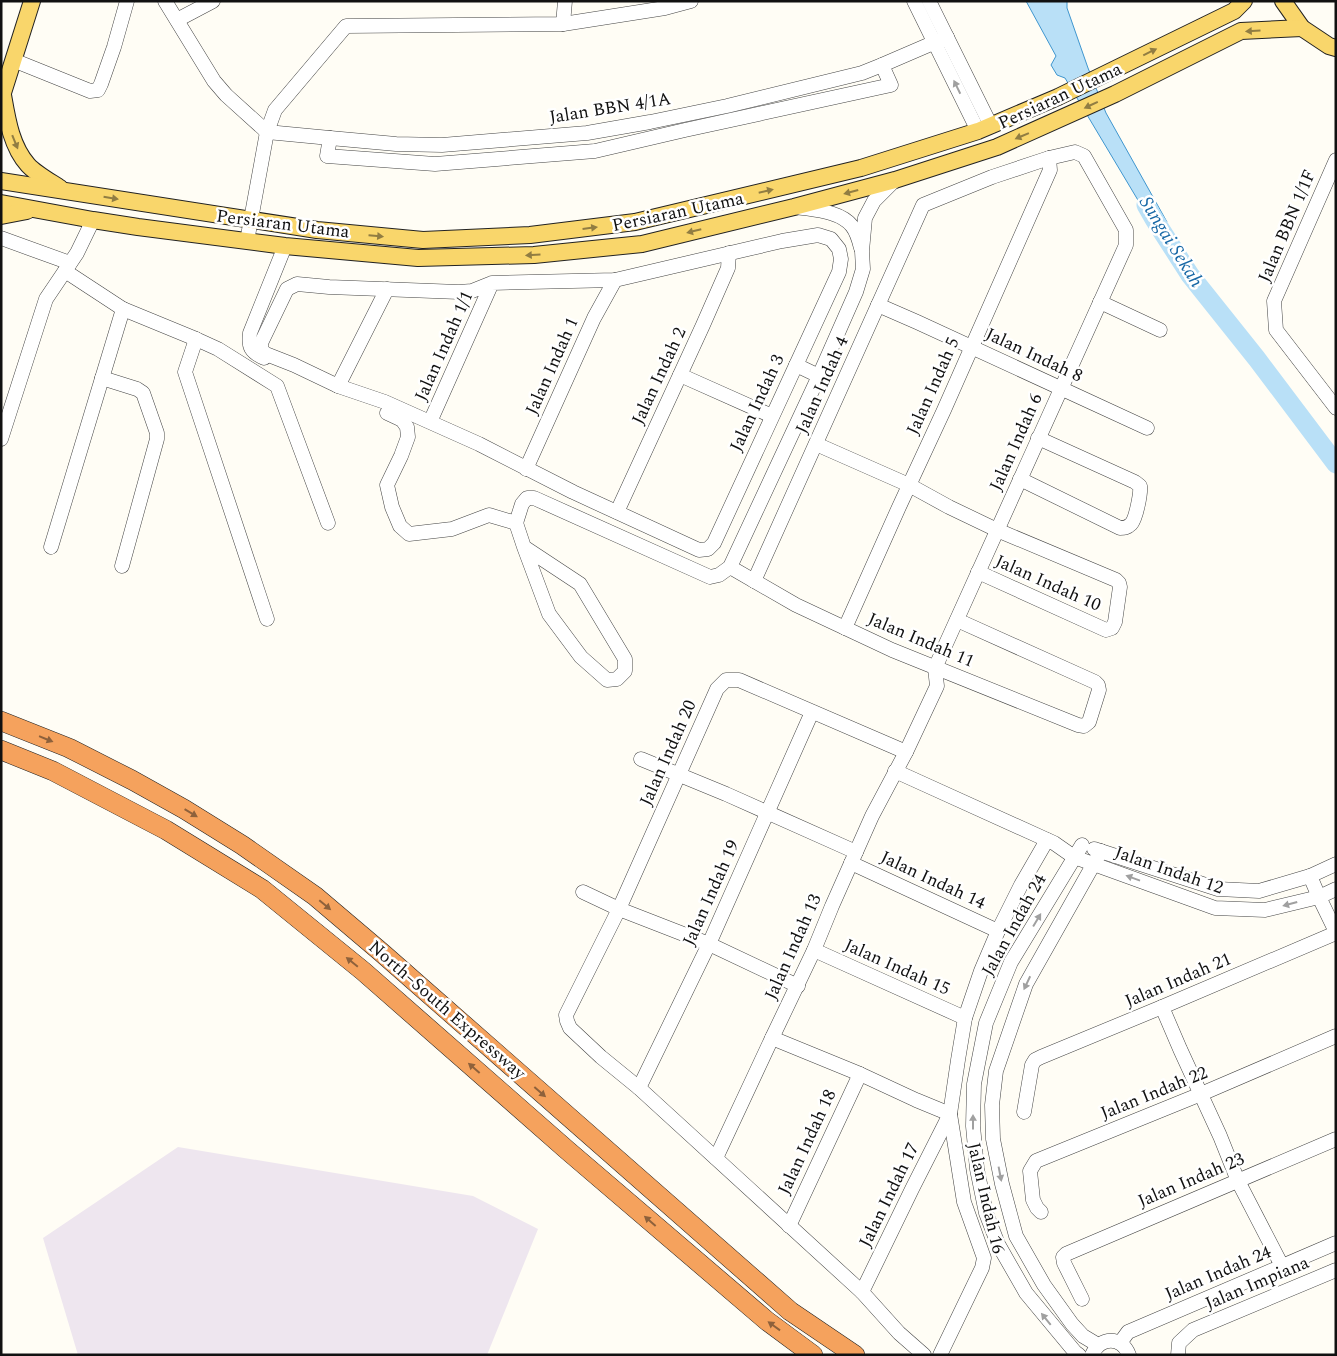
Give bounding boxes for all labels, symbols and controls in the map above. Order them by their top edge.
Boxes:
one-way arrow [1245,27,1261,35]
one-way arrow [1143,48,1158,56]
street label: Persiaran Utama [994,55,1127,137]
one-way arrow [953,80,961,94]
street label: Jalan BBN 4/1A [547,85,673,131]
one-way arrow [1084,101,1098,109]
one-way arrow [1015,132,1029,140]
one-way arrow [11,135,19,150]
street label: Jalan BBN 1/1F [1251,165,1323,287]
street label: Persiaran Utama [610,185,747,239]
one-way arrow [759,187,774,195]
one-way arrow [843,188,858,196]
water label: Sungai Sekah [1131,191,1211,293]
one-way arrow [104,194,120,202]
street label: Persiaran Utama [215,202,351,246]
one-way arrow [583,224,599,232]
one-way arrow [686,228,701,236]
one-way arrow [368,232,384,240]
one-way arrow [525,251,541,259]
street label: Jalan Indah 1/1 [408,287,480,405]
street label: Jalan Indah 1 [518,313,586,419]
street label: Jalan Indah 8 [981,321,1087,389]
street label: Jalan Indah 2 [625,323,693,429]
street label: Jalan Indah 4 [788,332,856,438]
street label: Jalan Indah 5 [899,333,967,439]
street label: Jalan Indah 3 [723,350,791,456]
street label: Jalan Indah 6 [982,389,1050,495]
street label: Jalan Indah 10 [991,548,1105,618]
street label: Jalan Indah 11 [863,605,979,675]
street label: Jalan Indah 20 [633,696,703,810]
one-way arrow [39,735,54,743]
one-way arrow [184,809,197,818]
street label: Jalan Indah 19 [676,836,746,950]
street label: Jalan Indah 12 [1111,839,1227,901]
street label: Jalan Indah 14 [876,844,990,916]
street label: Jalan Indah 24 [975,869,1053,981]
one-way arrow [1125,874,1140,882]
street label: Jalan Indah 13 [758,890,828,1004]
one-way arrow [318,899,331,910]
one-way arrow [1282,900,1297,908]
one-way arrow [1032,913,1041,926]
street label: Jalan Indah 15 [840,932,954,1002]
street label: North–South Expressway [362,934,533,1087]
street label: Jalan Indah 21 [1120,945,1236,1015]
one-way arrow [346,956,359,967]
one-way arrow [1023,976,1031,990]
street label: Jalan Indah 22 [1096,1059,1212,1127]
one-way arrow [468,1063,481,1074]
street label: Jalan Indah 18 [771,1085,843,1199]
one-way arrow [533,1086,545,1098]
one-way arrow [969,1113,977,1129]
street label: Jalan Indah 17 [852,1138,926,1252]
street label: Jalan Indah 16 [960,1140,1012,1256]
street label: Jalan Indah 23 [1133,1145,1249,1215]
one-way arrow [996,1167,1004,1182]
one-way arrow [644,1215,656,1227]
street label: Jalan Indah 24 [1160,1238,1276,1308]
street label: Jalan Impiana [1201,1249,1313,1317]
one-way arrow [1041,1312,1052,1325]
one-way arrow [767,1321,780,1331]

